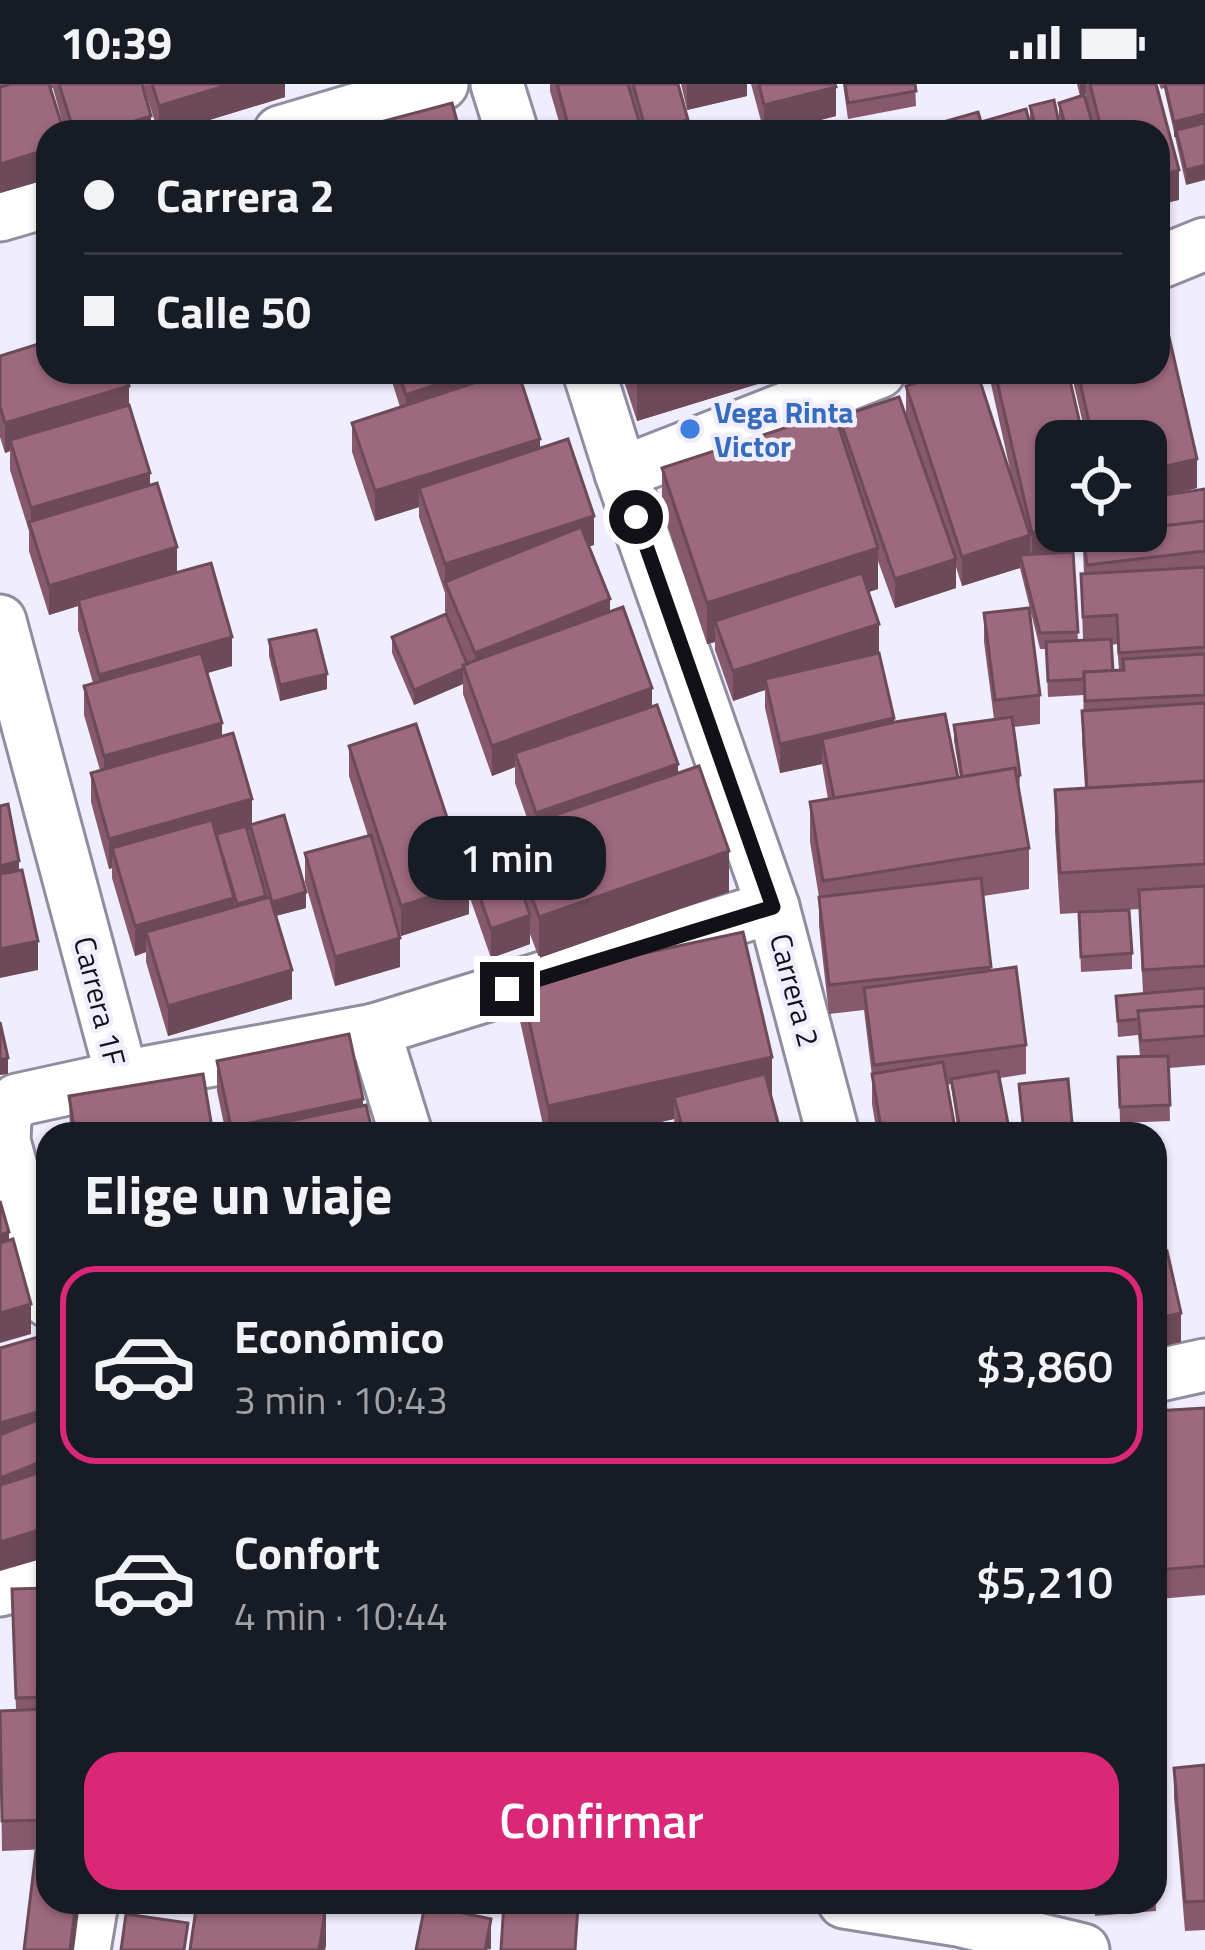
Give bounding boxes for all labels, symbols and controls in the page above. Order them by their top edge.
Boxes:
text: 10:39 [60,8,172,76]
text: Carrera 2 [156,161,335,229]
text: Calle 50 [156,277,311,345]
place label: Vega Rinta Victor [714,389,854,469]
marker: Vega Rinta Victor [677,416,703,442]
map controls [1035,420,1167,552]
button: locate [1035,420,1167,552]
route start [609,490,663,544]
callout: 1 min [408,815,606,899]
text: 1 min [460,828,554,887]
street label: Carrera 2 [758,928,832,1052]
street label: Carrera 1F [62,932,138,1070]
route end [480,962,534,1016]
text: Elige un viaje [84,1153,392,1235]
text: Económico [234,1302,445,1370]
icon: car [90,1311,198,1419]
text: $3,860 [976,1331,1113,1399]
text: 3 min · 10:43 [234,1370,448,1429]
text: Confort [234,1518,380,1586]
icon: car [90,1527,198,1635]
text: $5,210 [976,1547,1113,1615]
text: 4 min · 10:44 [234,1586,448,1645]
button: Confirmar [84,1752,1119,1890]

